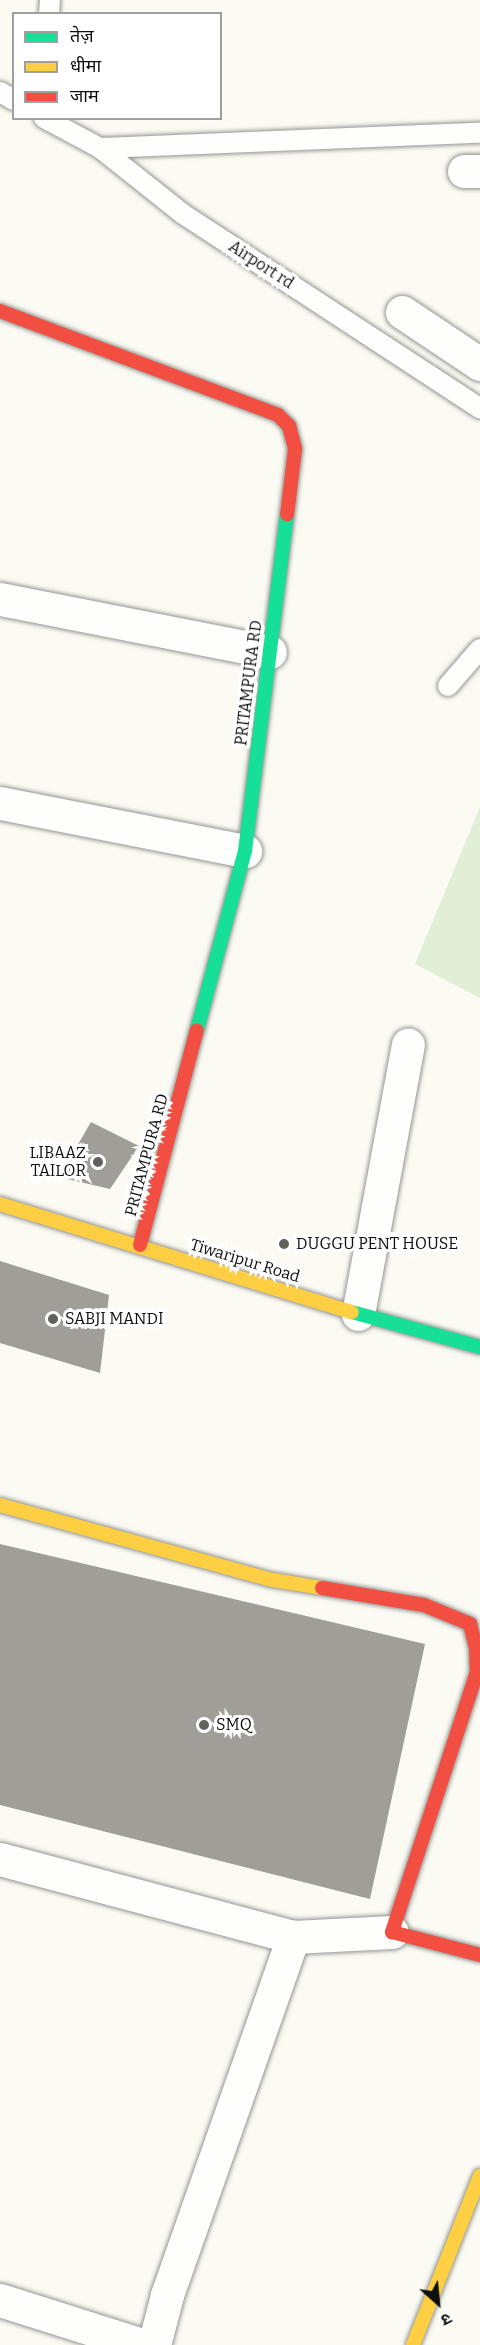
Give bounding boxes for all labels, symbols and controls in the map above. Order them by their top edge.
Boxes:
legend [12,12,222,120]
text: तेज़ [70,25,94,47]
text: धीमा [70,55,101,77]
text: जाम [70,85,99,107]
street label: Airport rd [225,237,297,293]
street label: PRITAMPURA RD [232,619,266,747]
street label: PRITAMPURA RD [121,1092,173,1218]
place label: LIBAAZ TAILOR [30,1143,86,1181]
marker: LIBAAZ TAILOR [91,1155,105,1169]
place label: DUGGU PENT HOUSE [296,1234,458,1254]
street label: Tiwaripur Road [188,1235,302,1287]
marker: DUGGU PENT HOUSE [277,1237,291,1251]
place label: SABJI MANDI [65,1309,164,1329]
marker: SABJI MANDI [46,1312,60,1326]
place label: SMQ [216,1715,252,1735]
marker: SMQ [197,1718,211,1732]
north arrow [408,2273,468,2333]
text: उ [438,2309,455,2330]

